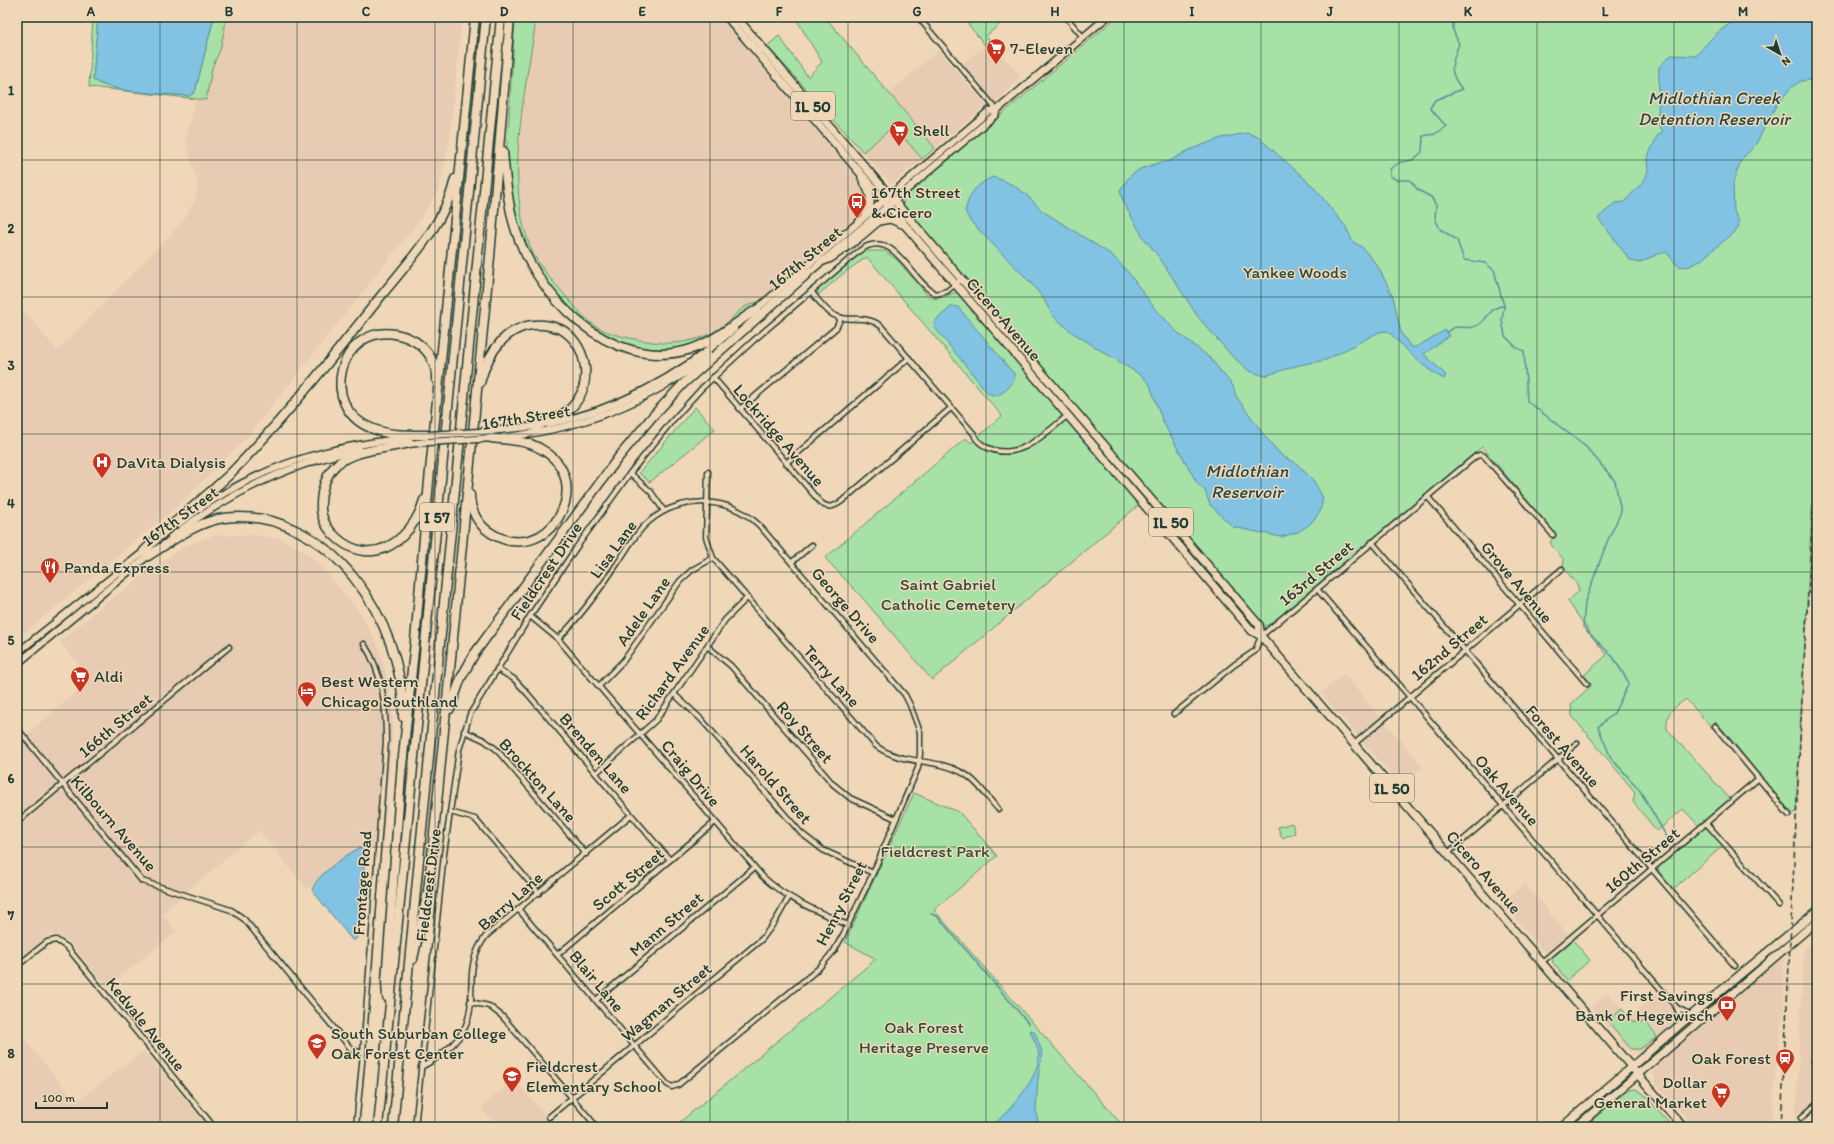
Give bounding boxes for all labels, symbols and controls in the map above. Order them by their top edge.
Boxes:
text: A [86,4,96,19]
text: B [225,4,234,19]
text: C [362,4,371,19]
text: D [500,4,509,19]
text: E [638,4,646,19]
text: F [776,4,783,19]
text: G [913,4,922,19]
text: H [1051,4,1060,19]
text: I [1190,4,1195,19]
text: J [1326,4,1334,19]
text: K [1464,4,1473,19]
text: L [1602,4,1609,19]
text: M [1738,4,1748,19]
north arrow [1760,34,1800,74]
supermarket icon: 7-Eleven [985,37,1007,65]
place label: 7-Eleven [1010,38,1073,58]
text: N [1779,54,1793,69]
text: 1 [8,83,14,98]
water label: Midlothian Creek Detention Reservoir [1638,87,1792,130]
road number: IL 50 [791,92,835,120]
supermarket icon: Shell [888,119,910,147]
place label: Shell [913,120,950,140]
place label: 167th Street & Cicero [871,182,961,222]
bus stop icon: 167th Street & Cicero [846,191,868,219]
text: 2 [8,221,15,236]
street label: 167th Street [764,221,846,294]
park label: Yankee Woods [1243,262,1347,282]
street label: Cicero Avenue [962,273,1046,365]
text: 3 [7,358,15,373]
street label: Lockridge Avenue [729,380,829,490]
street label: 167th Street [480,400,572,434]
hospital icon: DaVita Dialysis [91,451,113,479]
place label: DaVita Dialysis [116,452,226,472]
water label: Midlothian Reservoir [1206,460,1289,503]
street label: 167th Street [138,481,223,550]
text: 4 [7,496,15,511]
road number: I 57 [420,503,454,531]
road number: IL 50 [1149,508,1193,536]
street label: Lisa Lane [585,516,641,582]
street label: Fieldcrest Drive [506,518,586,624]
street label: 163rd Street [1275,536,1358,610]
street label: Grove Avenue [1477,537,1557,627]
restaurant icon: Panda Express [39,556,61,584]
place label: Panda Express [64,557,170,577]
street label: George Drive [808,563,884,647]
street label: Adele Lane [612,572,674,650]
park label: Saint Gabriel Catholic Cemetery [881,574,1015,614]
street label: 162nd Street [1407,609,1492,685]
street label: Richard Avenue [631,620,713,724]
text: 5 [8,633,15,648]
street label: Terry Lane [800,641,864,711]
supermarket icon: Aldi [69,665,91,693]
place label: Aldi [94,666,123,686]
place label: Best Western Chicago Southland [321,671,458,711]
hotel icon: Best Western Chicago Southland [296,680,318,708]
street label: 166th Street [74,688,156,762]
street label: Roy Street [773,697,837,767]
street label: Forest Avenue [1522,701,1604,791]
street label: Brenden Lane [556,709,636,797]
street label: Brockton Lane [495,734,581,826]
street label: Craig Drive [657,736,725,810]
street label: Harold Street [736,740,816,828]
street label: Oak Avenue [1471,750,1543,830]
text: 6 [8,771,15,786]
street label: Kilbourn Avenue [67,771,161,875]
road number: IL 50 [1370,774,1414,802]
street label: 160th Street [1601,823,1684,897]
street label: Cicero Avenue [1442,826,1526,918]
street label: Fieldcrest Drive [411,827,445,943]
street label: Frontage Road [348,830,376,936]
park label: Fieldcrest Park [880,841,990,861]
street label: Scott Street [588,843,668,915]
street label: Henry Street [811,857,871,949]
street label: Barry Lane [473,867,547,935]
street label: Mann Street [625,887,707,961]
text: 7 [7,908,15,923]
street label: Blair Lane [565,946,629,1016]
street label: Wagman Street [617,958,715,1046]
street label: Kedvale Avenue [102,973,190,1075]
place label: First Savings Bank of Hegewisch [1575,985,1713,1025]
bank icon: First Savings Bank of Hegewisch [1716,994,1738,1022]
park label: Oak Forest Heritage Preserve [859,1017,989,1057]
place label: South Suburban College Oak Forest Center [331,1023,506,1063]
school or university icon: South Suburban College Oak Forest Center [306,1032,328,1060]
text: 8 [7,1046,15,1061]
station icon: Oak Forest [1774,1047,1796,1075]
place label: Oak Forest [1691,1048,1771,1068]
place label: Fieldcrest Elementary School [526,1056,662,1096]
school or university icon: Fieldcrest Elementary School [501,1065,523,1093]
place label: Dollar General Market [1594,1072,1707,1112]
supermarket icon: Dollar General Market [1710,1081,1732,1109]
scale bar [36,1084,107,1110]
text: 100 m [42,1091,75,1105]

